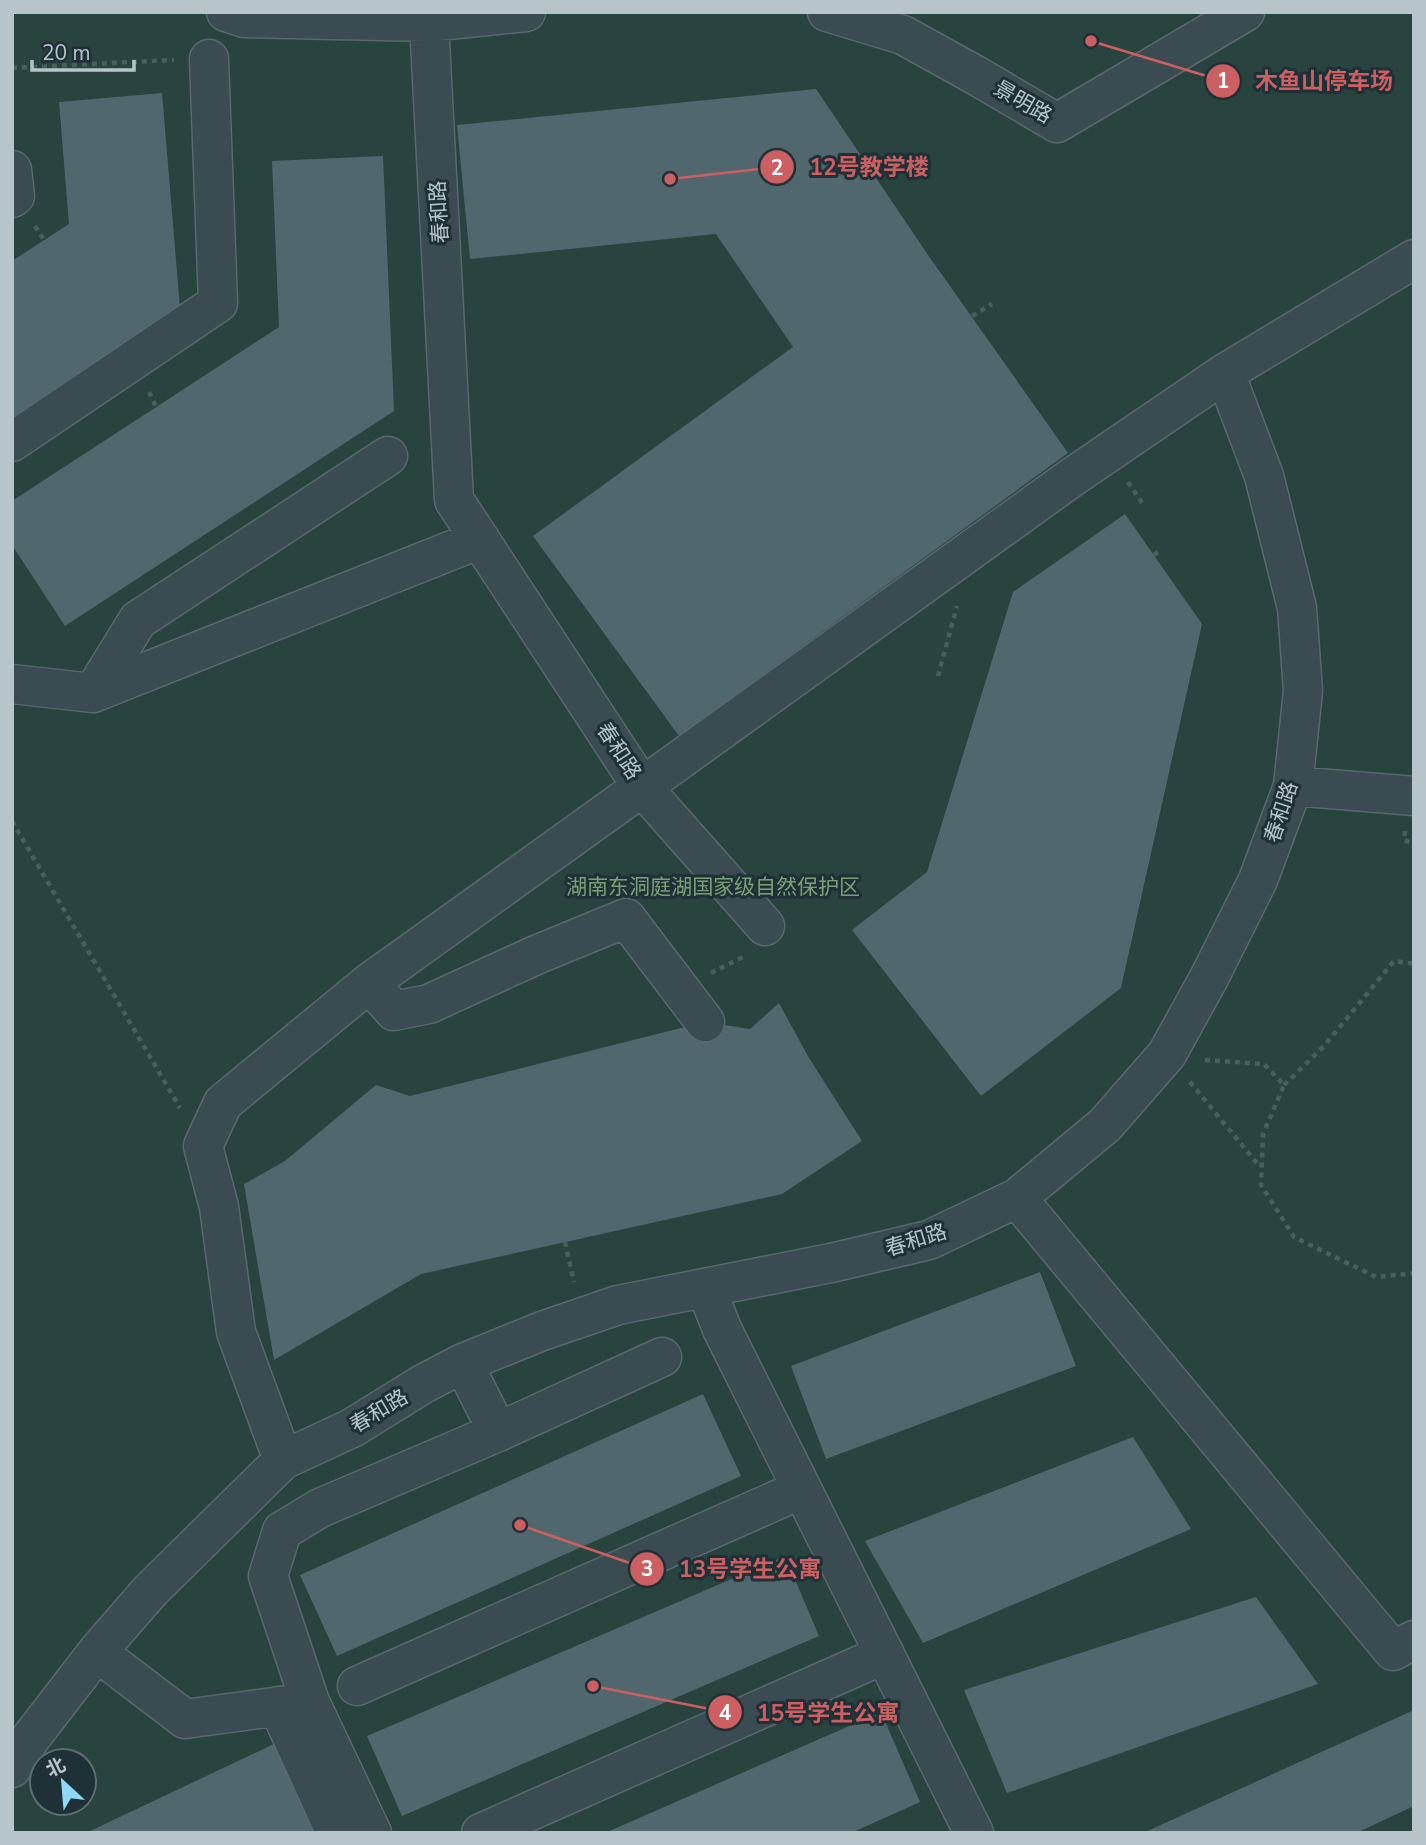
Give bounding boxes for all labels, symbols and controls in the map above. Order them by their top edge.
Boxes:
scale bar [32,28,133,72]
text: 20 m [42,39,91,67]
callout: 木鱼山停车场 [1206,59,1407,103]
text: 木鱼山停车场 [1255,66,1393,97]
text: 1 [1217,67,1229,95]
street label: 景明路 [989,74,1057,130]
callout: 12号教学楼 [760,145,943,189]
text: 12号教学楼 [809,152,929,183]
text: 2 [771,154,783,182]
street label: 春和路 [423,180,455,244]
street label: 春和路 [590,717,648,785]
street label: 春和路 [1258,778,1304,846]
park label: 湖南东洞庭湖国家级自然保护区 [566,873,860,901]
street label: 春和路 [882,1217,950,1263]
street label: 春和路 [345,1383,413,1439]
callout: 13号学生公寓 [630,1547,835,1591]
text: 13号学生公寓 [679,1554,821,1585]
text: 3 [641,1555,653,1583]
callout: 15号学生公寓 [708,1690,913,1734]
text: 15号学生公寓 [757,1698,899,1729]
text: 4 [719,1699,732,1727]
north arrow [28,1747,98,1817]
text: 北 [42,1752,70,1783]

